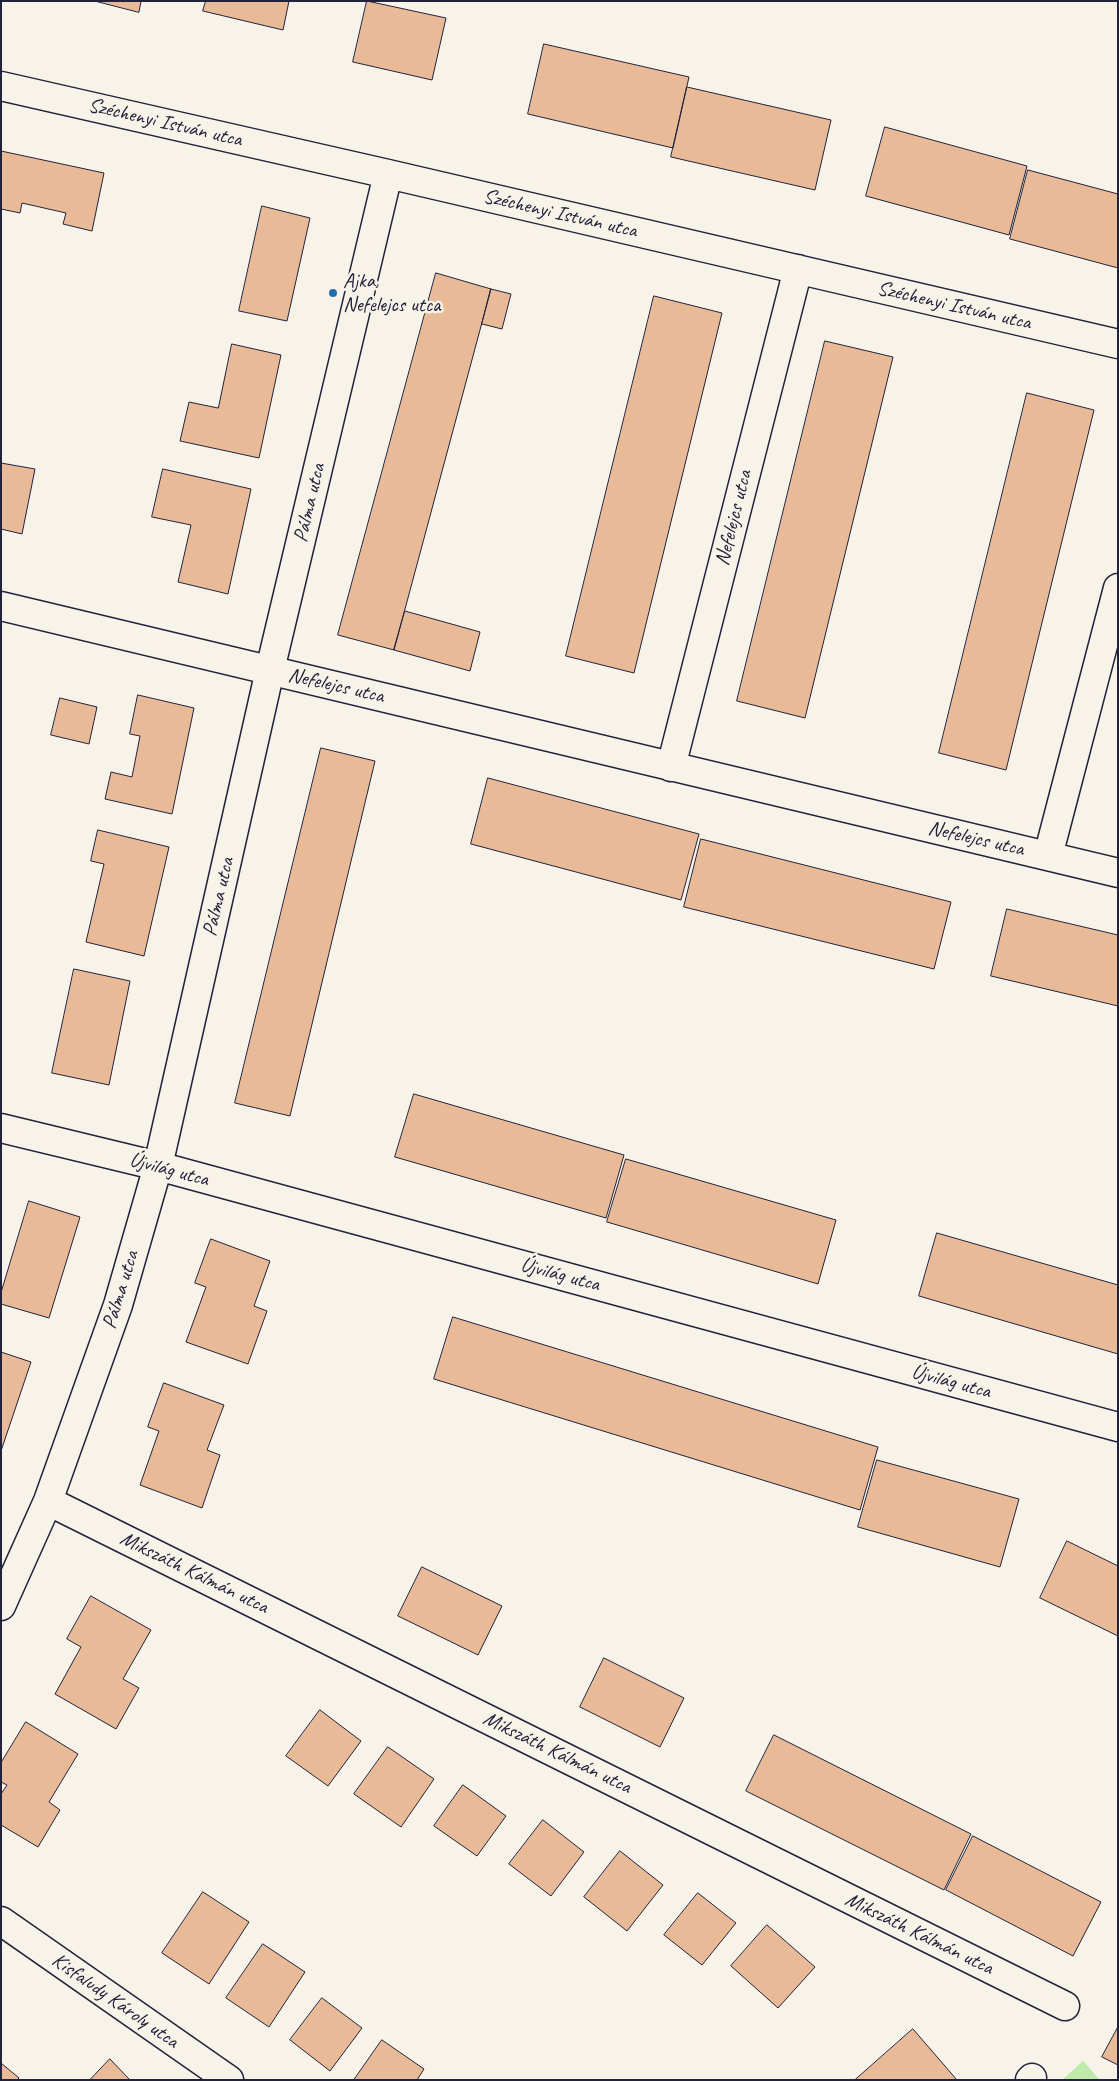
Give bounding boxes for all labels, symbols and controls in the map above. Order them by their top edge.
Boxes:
street label: Széchenyi István utca [86,93,244,153]
street label: Széchenyi István utca [481,184,639,244]
place label: Ajka, Nefelejcs utca [343,268,440,318]
street label: Széchenyi István utca [875,276,1033,336]
marker: Ajka, Nefelejcs utca [327,287,339,299]
street label: Pálma utca [289,461,331,545]
street label: Nefelejcs utca [710,468,758,568]
street label: Nefelejcs utca [286,663,386,709]
street label: Nefelejcs utca [926,816,1026,862]
street label: Pálma utca [198,855,240,939]
street label: Újvilág utca [127,1147,211,1193]
street label: Pálma utca [97,1248,145,1332]
street label: Újvilág utca [518,1252,602,1298]
street label: Újvilág utca [909,1359,993,1405]
street label: Mikszáth Kálmán utca [116,1526,272,1620]
street label: Mikszáth Kálmán utca [479,1706,635,1800]
street label: Mikszáth Kálmán utca [841,1887,997,1981]
street label: Kisfaludy Károly utca [47,1948,183,2054]

